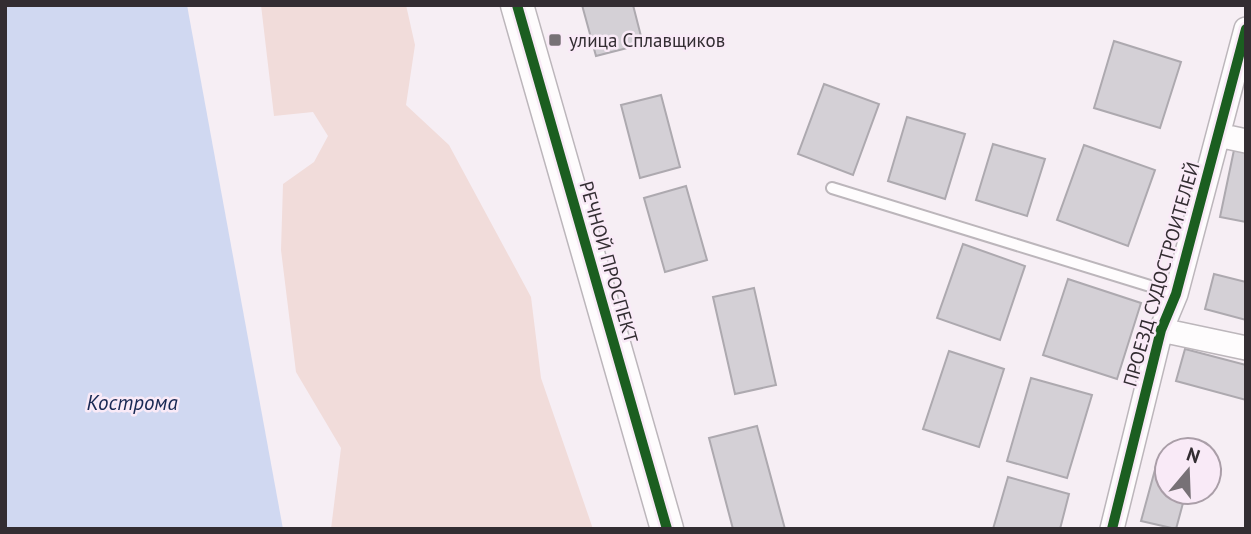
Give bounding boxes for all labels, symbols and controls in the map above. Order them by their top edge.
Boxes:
place label: улица Сплавщиков [569,28,725,52]
marker: улица Сплавщиков [547,32,563,48]
street label: ПРОЕЗД СУДОСТРОИТЕЛЕЙ [1117,159,1205,389]
street label: РЕЧНОЙ ПРОСПЕКТ [574,178,644,346]
water label: Кострома [86,389,178,416]
north arrow [1153,436,1223,506]
text: N [1184,442,1203,468]

